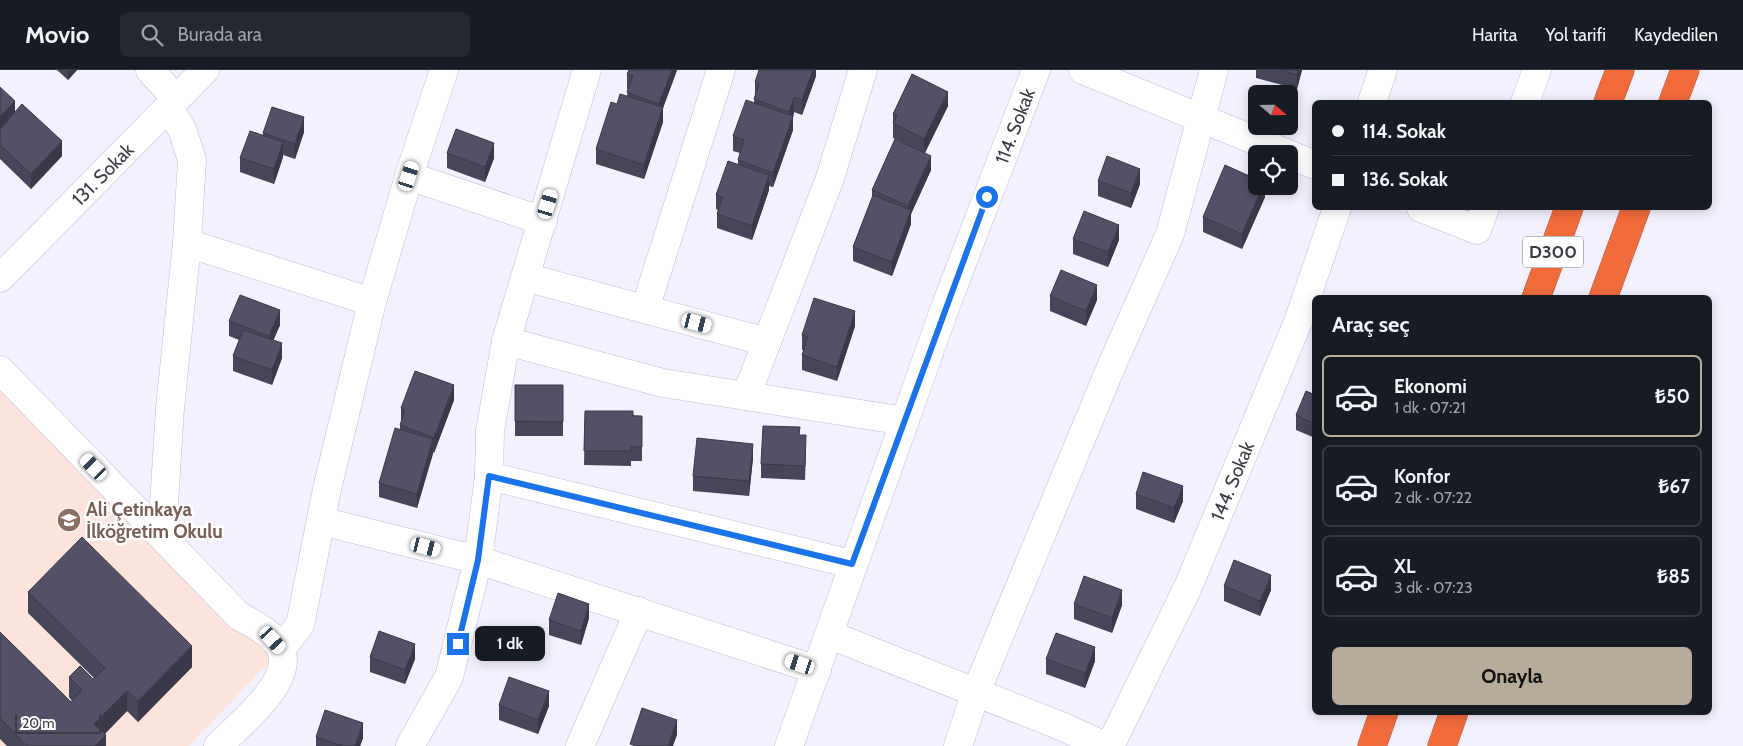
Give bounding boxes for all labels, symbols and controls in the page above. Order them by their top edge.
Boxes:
search box [120,12,470,57]
text: Movio [25,20,90,49]
icon: search [138,21,166,49]
text: Burada ara [178,23,262,46]
text: Harita [1472,24,1517,46]
text: Yol tarifi [1545,24,1606,46]
text: Kaydedilen [1634,24,1718,46]
street label: 114. Sokak [990,84,1040,167]
north arrow [1248,85,1298,135]
map controls [1248,85,1298,195]
text: 114. Sokak [1362,120,1446,143]
street label: 131. Sokak [67,138,139,210]
button: locate [1248,145,1298,195]
car [397,159,420,193]
text: 136. Sokak [1362,168,1448,191]
route start [976,186,998,208]
car [536,187,559,221]
road number: D300 [1523,236,1583,268]
text: Araç seç [1332,311,1409,338]
car [680,312,713,334]
icon: car [1334,374,1379,419]
text: Ekonomi [1394,375,1467,398]
text: ₺50 [1655,385,1690,408]
text: 1 dk · 07:21 [1394,398,1466,417]
street label: 144. Sokak [1205,437,1259,524]
car [78,451,109,483]
icon: car [1334,464,1379,509]
text: Konfor [1394,465,1450,488]
text: ₺67 [1658,475,1690,498]
text: 2 dk · 07:22 [1394,488,1472,507]
place label: Ali Çetinkaya İlköğretim Okulu [86,498,223,543]
school or university icon: Ali Çetinkaya İlköğretim Okulu [56,507,82,533]
car [409,536,442,558]
icon: car [1334,554,1379,599]
text: XL [1394,555,1415,578]
text: ₺85 [1657,565,1690,588]
text: 3 dk · 07:23 [1394,578,1473,597]
car [257,624,288,656]
callout: 1 dk [476,626,546,662]
route end [447,633,469,655]
text: 1 dk [497,634,523,653]
button: Onayla [1332,647,1692,705]
car [783,652,816,676]
scale bar [15,711,101,734]
text: 20 m [22,714,55,732]

